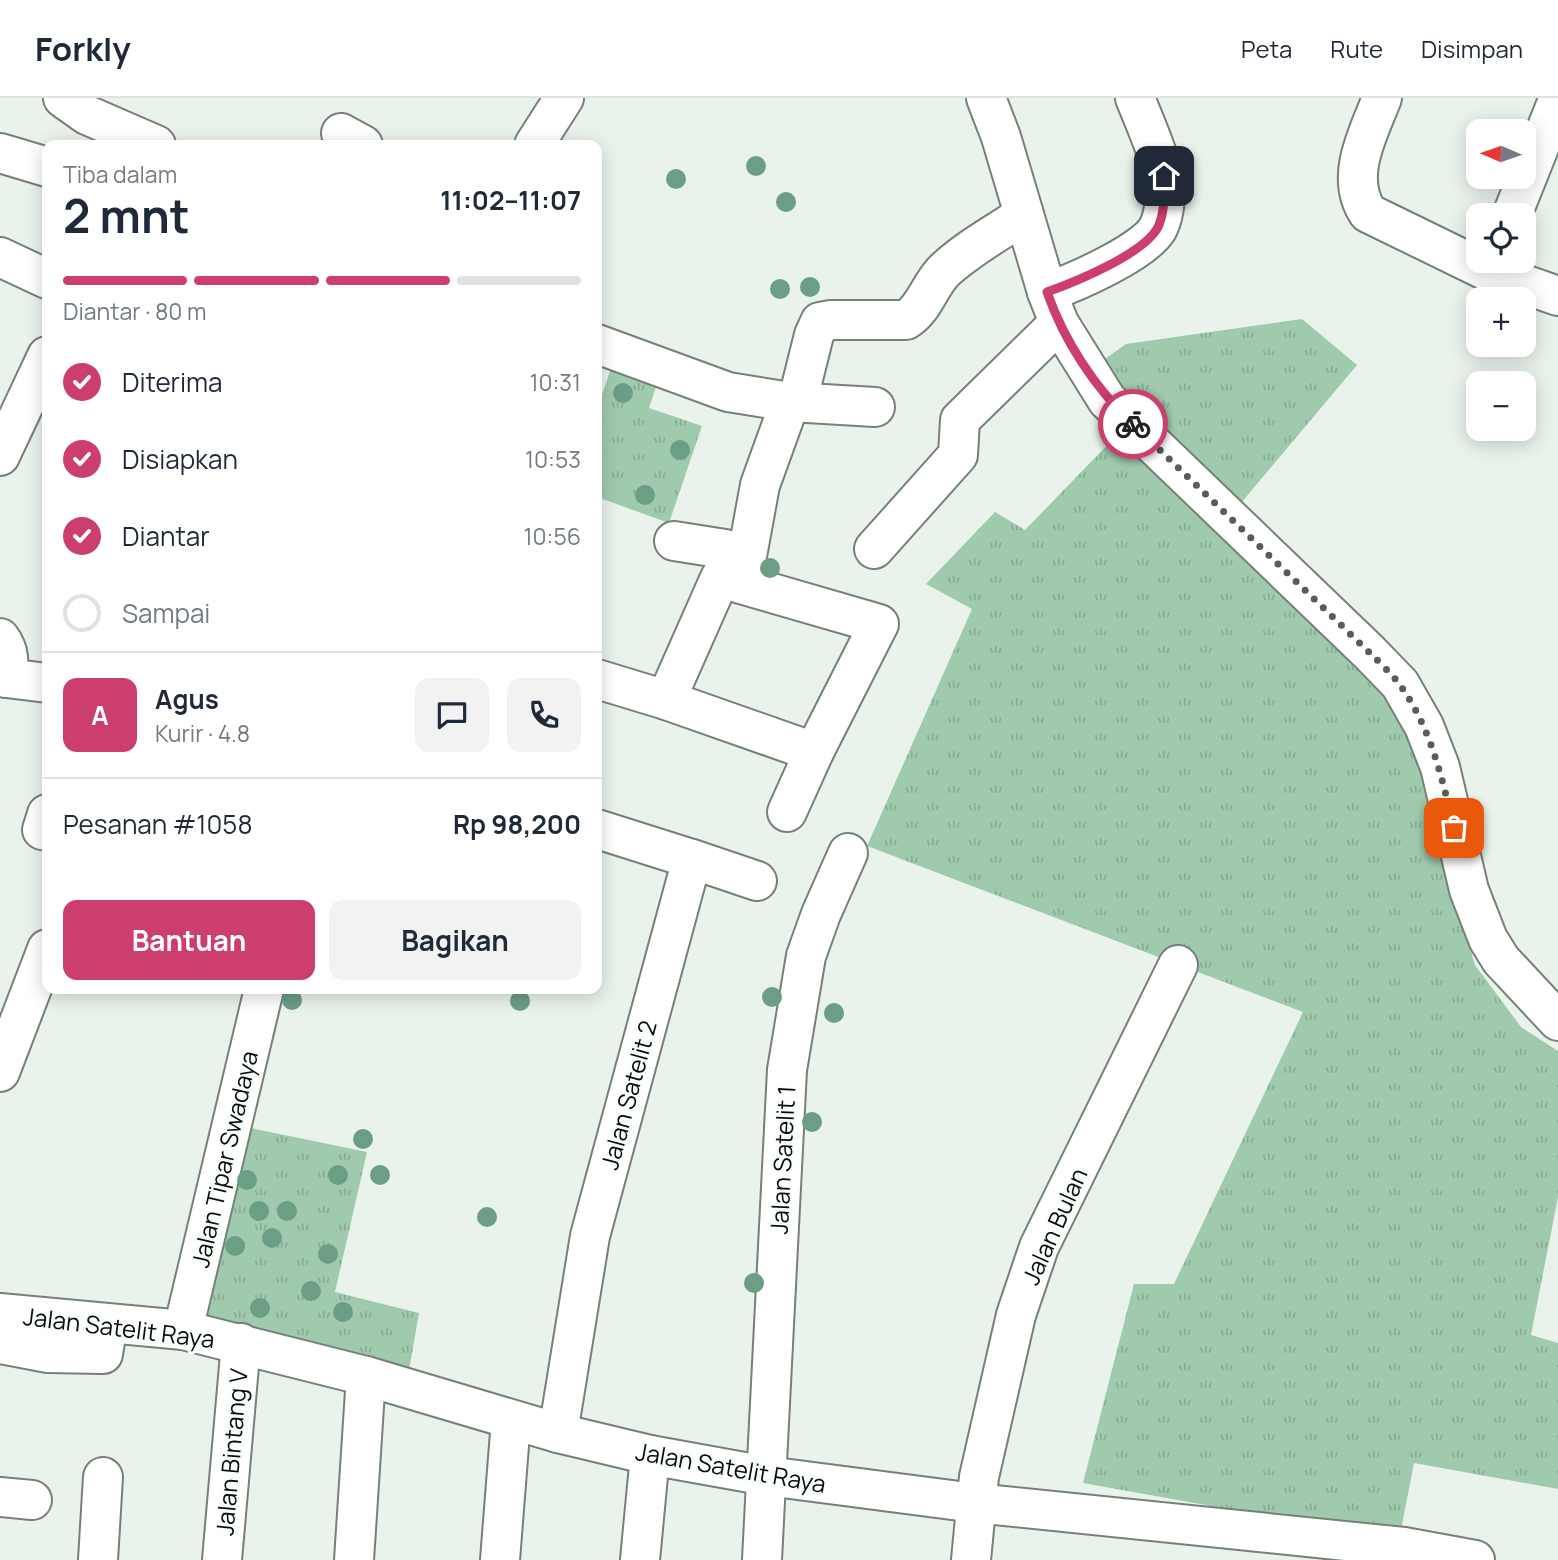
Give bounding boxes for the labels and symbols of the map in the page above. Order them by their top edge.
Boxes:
north arrow [1466,119,1536,189]
pin [1134,146,1194,206]
courier [1098,389,1168,459]
pin [1424,798,1484,858]
street label: Jalan Satelit 2 [592,1017,664,1173]
street label: Jalan Tipar Swadaya [183,1047,265,1271]
street label: Jalan Satelit 1 [762,1085,802,1235]
street label: Jalan Bulan [1014,1162,1094,1290]
street label: Jalan Satelit Raya [21,1299,217,1355]
street label: Jalan Bintang V [207,1367,255,1537]
street label: Jalan Satelit Raya [633,1434,829,1500]

